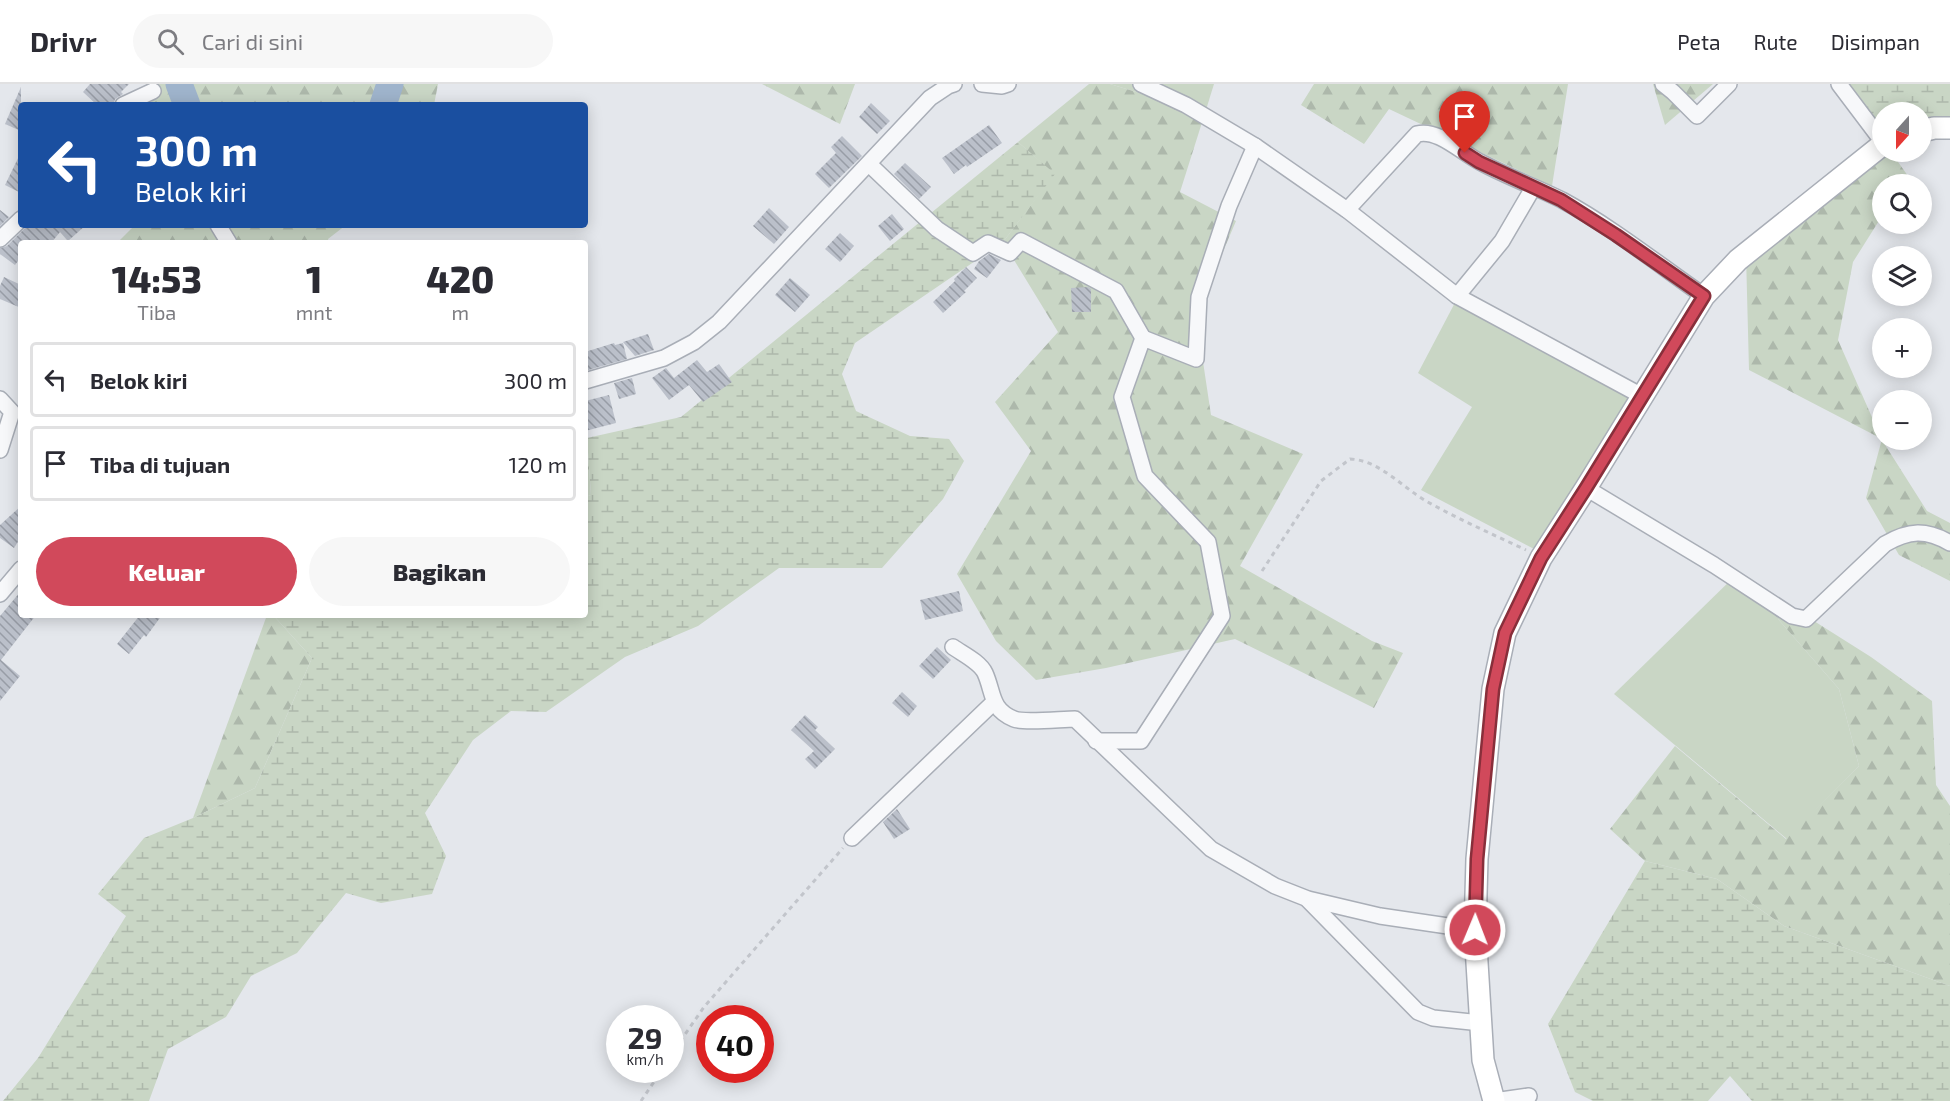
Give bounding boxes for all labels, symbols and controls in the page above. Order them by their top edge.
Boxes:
search box [133,14,553,68]
text: Drivr [30,24,97,58]
icon: search [154,25,187,58]
text: Cari di sini [202,28,303,54]
text: Peta [1677,29,1720,54]
text: Rute [1753,29,1798,54]
text: Disimpan [1831,29,1920,54]
pin [1439,91,1490,153]
icon: arrive [1448,100,1481,133]
north arrow [1872,102,1932,162]
map controls [1872,102,1932,450]
text: 300 m [135,124,258,174]
icon: left [36,126,114,204]
button: search [1872,174,1932,234]
text: Belok kiri [135,175,247,207]
button: layers [1872,246,1932,306]
text: 14:53 [112,257,202,300]
text: 1 [306,257,322,300]
text: 420 [426,257,494,300]
text: Tiba [137,300,176,324]
text: mnt [296,300,332,324]
text: m [451,300,469,324]
button: + [1872,318,1932,378]
icon: left [39,363,72,396]
text: Belok kiri [90,367,187,393]
text: 300 m [504,367,567,393]
button: − [1872,390,1932,450]
icon: arrive [39,447,72,480]
text: Tiba di tujuan [90,451,230,477]
text: 120 m [508,451,567,477]
button: Keluar [36,537,297,606]
button: Bagikan [309,537,570,606]
position arrow [1443,898,1507,962]
speed limit sign: 40 [696,1005,774,1083]
text: 29 [627,1019,663,1055]
text: km/h [626,1050,664,1068]

